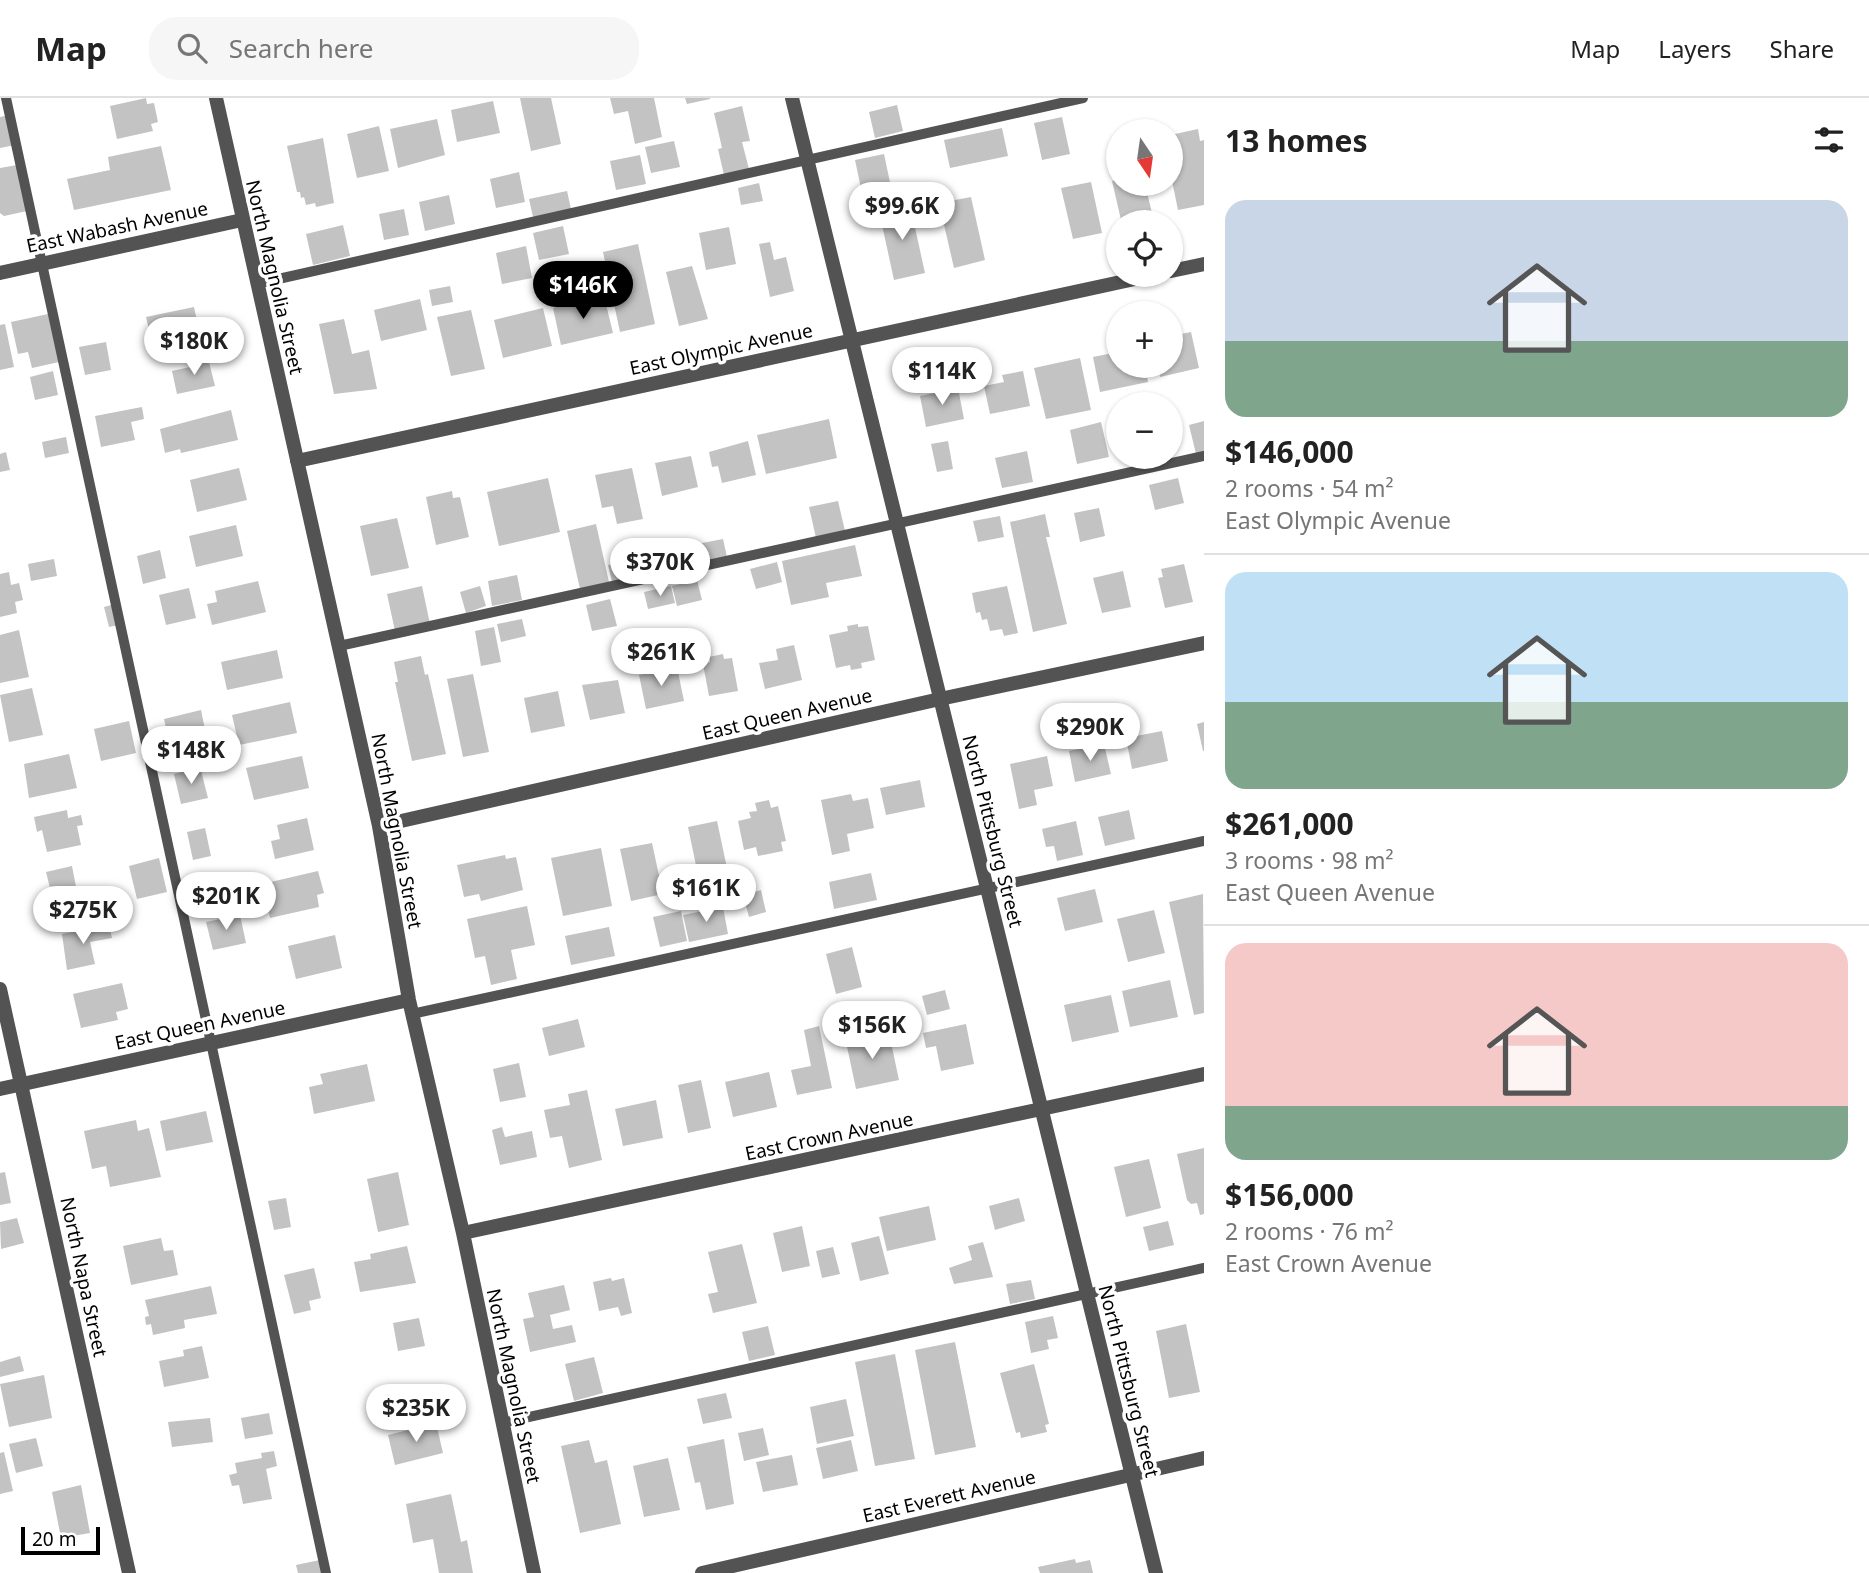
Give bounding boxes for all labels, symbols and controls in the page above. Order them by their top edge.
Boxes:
search box [149,17,639,80]
text: Map [35,26,107,71]
icon: search [173,29,211,67]
text: Search here [229,30,373,66]
text: Map [1570,32,1620,65]
text: Layers [1658,32,1732,65]
text: Share [1770,32,1834,65]
north arrow [1106,119,1183,196]
map controls [1106,119,1183,469]
text: 13 homes [1225,120,1368,161]
icon: filters [1810,121,1848,159]
street label: North Magnolia Street [240,177,310,377]
pin: $99.6K [845,183,959,242]
text: $99.6K [865,189,939,221]
street label: East Wabash Avenue [24,195,210,259]
button: locate [1106,210,1183,287]
icon: home [1474,245,1600,371]
pin: $146K [534,262,632,321]
text: $146K [549,268,617,300]
button: + [1106,301,1183,378]
pin: $180K [145,317,243,377]
street label: East Olympic Avenue [627,317,815,381]
text: $180K [160,324,228,356]
pin: $114K [893,348,991,407]
text: $114K [908,354,976,386]
button: − [1106,392,1183,469]
text: $146,000 [1225,431,1354,472]
text: 2 rooms · 54 m² [1225,472,1394,504]
text: East Olympic Avenue [1225,504,1451,536]
pin: $370K [611,538,709,598]
text: $370K [626,545,694,577]
icon: home [1474,617,1600,743]
pin: $261K [612,628,710,688]
text: $261K [627,635,695,667]
street label: East Queen Avenue [700,682,874,746]
pin: $290K [1041,704,1139,763]
text: $290K [1056,710,1124,742]
pin: $148K [142,726,240,786]
street label: North Magnolia Street [365,731,429,931]
street label: North Pittsburg Street [957,732,1030,930]
text: $148K [157,733,225,765]
text: $261,000 [1225,803,1354,844]
text: 3 rooms · 98 m² [1225,844,1394,876]
pin: $161K [657,864,755,924]
text: $161K [672,871,740,903]
pin: $201K [177,872,275,932]
text: East Queen Avenue [1225,876,1435,908]
text: $201K [192,879,260,911]
pin: $275K [34,886,132,946]
text: $275K [49,893,117,925]
icon: home [1474,988,1600,1114]
street label: East Queen Avenue [112,994,288,1056]
pin: $156K [823,1002,921,1061]
text: $156K [838,1008,906,1040]
street label: East Crown Avenue [743,1106,915,1166]
text: $156,000 [1225,1174,1354,1215]
street label: North Napa Street [54,1195,114,1359]
text: 2 rooms · 76 m² [1225,1215,1394,1247]
text: East Crown Avenue [1225,1247,1432,1279]
street label: North Pittsburg Street [1093,1282,1166,1480]
street label: North Magnolia Street [481,1286,547,1486]
pin: $235K [367,1384,465,1444]
text: $235K [382,1391,450,1423]
street label: East Everett Avenue [860,1463,1038,1529]
scale bar [21,1524,100,1556]
text: 20 m [32,1526,76,1552]

